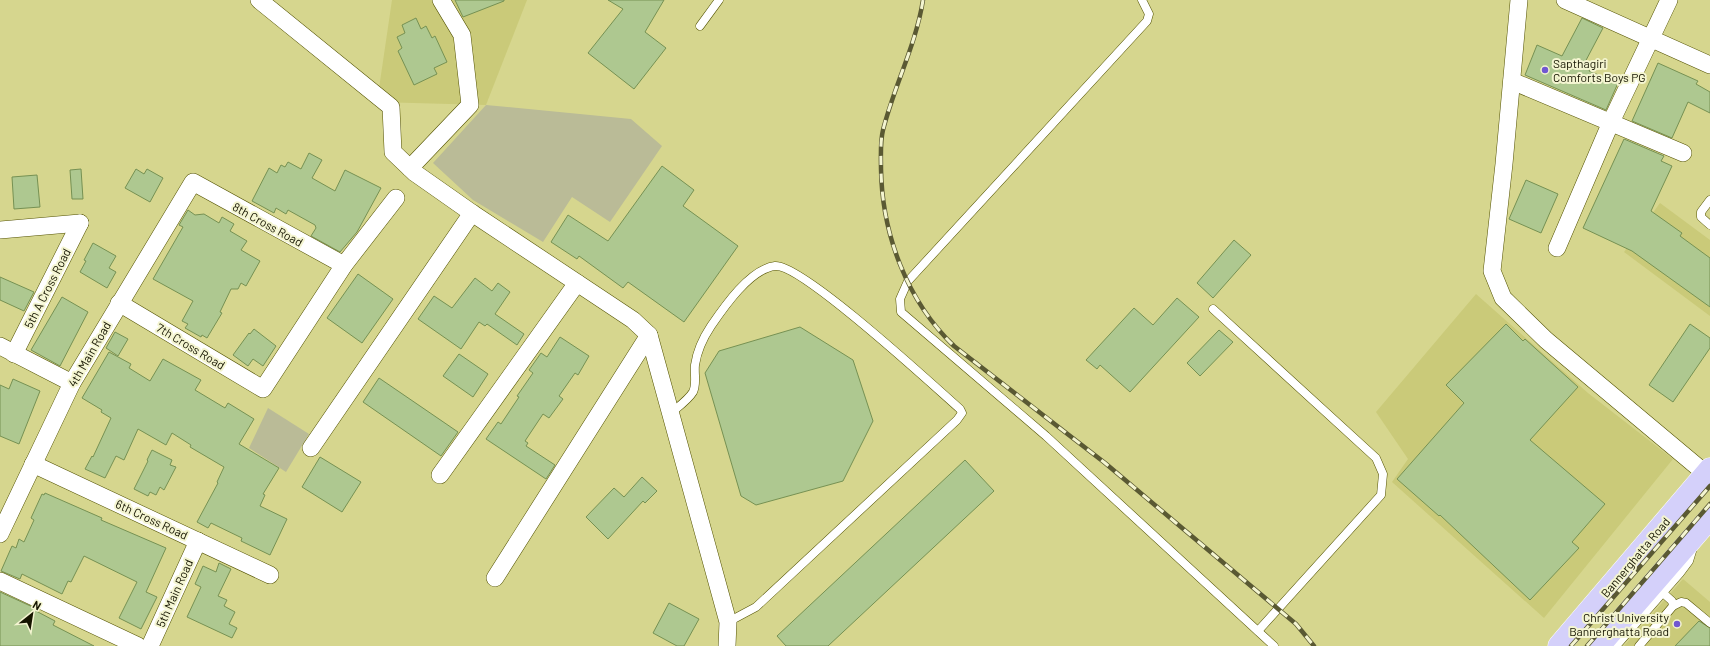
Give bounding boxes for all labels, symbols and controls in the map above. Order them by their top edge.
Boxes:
place label: Sapthagiri Comforts Boys PG [1553,56,1646,84]
marker: Sapthagiri Comforts Boys PG [1540,65,1550,75]
street label: 8th Cross Road [231,199,305,249]
street label: 5th A Cross Road [21,246,73,330]
street label: 4th Main Road [65,319,113,389]
street label: 7th Cross Road [154,320,228,372]
street label: 6th Cross Road [114,496,190,542]
street label: Bannerghatta Road [1598,514,1672,600]
street label: 5th Main Road [153,557,195,629]
north arrow [12,594,52,634]
text: N [31,597,44,612]
place label: Christ University Bannerghatta Road [1569,610,1669,638]
marker: Christ University Bannerghatta Road [1672,619,1682,629]

